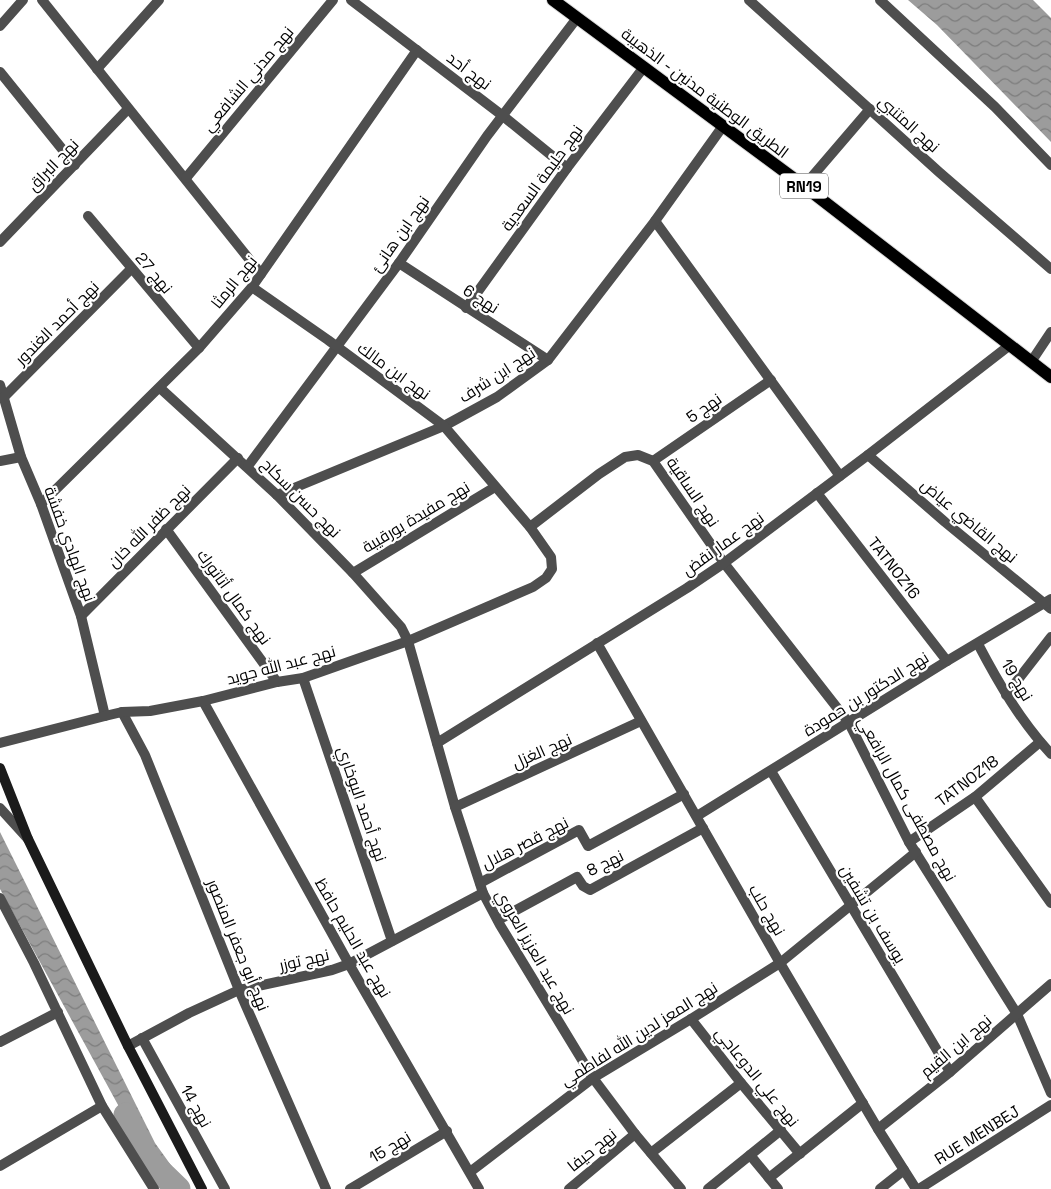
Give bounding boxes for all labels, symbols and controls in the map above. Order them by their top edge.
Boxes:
street label: نهج مدني الشافعي [198,22,301,138]
street label: الطريق الوطنية مدنين - الذهيبة [617,23,793,163]
street label: نهج أحد [442,47,496,95]
street label: نهج المتنبي [872,91,944,159]
street label: نهج حليمة السعدية [496,121,588,236]
street label: نهج البراق [23,134,84,196]
road number: RN19 [780,174,828,198]
street label: نهج ابن هانئ [366,192,435,277]
street label: نهج 27 [130,248,177,299]
street label: نهج الرمثا [206,251,263,313]
street label: نهج أحمد الغندور [10,276,104,371]
street label: نهج 6 [458,280,503,319]
street label: نهج ابن مالك [353,337,435,405]
street label: نهج ابن شرف [455,342,540,408]
street label: نهج 5 [682,388,726,428]
street label: نهج الساقية [661,453,724,532]
street label: نهج حسن سكاح [256,454,345,543]
street label: نهج القاضي عياض [915,474,1022,569]
street label: نهج مفيدة بورقيبة [358,477,474,558]
street label: نهج ظفر الله خان [103,480,196,573]
street label: نهج الهادي خفشة [37,483,101,606]
street label: نهج عمار نقض [678,507,769,582]
street label: TATNOZ16 [863,533,925,603]
street label: نهج كمال أتاتورك [192,545,276,649]
street label: نهج عبد الله جويد [224,640,338,691]
street label: نهج الدكتور بن حمودة [799,647,933,742]
street label: نهج 19 [995,655,1038,705]
street label: نهج مصطفى كمال الرافعي [850,713,961,887]
street label: نهج الغزل [509,729,576,774]
street label: نهج أحمد البوخاري [330,744,392,865]
street label: TATNOZ18 [931,750,1003,811]
street label: نهج قصر هلال [478,812,572,875]
street label: نهج 8 [583,845,628,882]
street label: يوسف بن تشفين [835,861,911,968]
street label: نهج عبد الحليم حافظ [309,874,396,1002]
street label: نهج أبو جعفر المنصور [201,875,274,1014]
street label: نهج حلب [743,881,790,940]
street label: نهج عبد العزيز العروي [488,886,579,1020]
street label: نهج توزر [276,944,331,977]
street label: نهج المعز لدين الله لفاطمي [556,977,723,1094]
street label: نهج ابن القيم [916,1010,997,1083]
street label: نهج علي الدوعاجي [708,1023,804,1133]
street label: نهج 14 [175,1081,216,1132]
street label: RUE MENBEJ [931,1101,1023,1169]
street label: نهج حيفا [563,1124,622,1177]
street label: نهج 15 [365,1126,415,1169]

